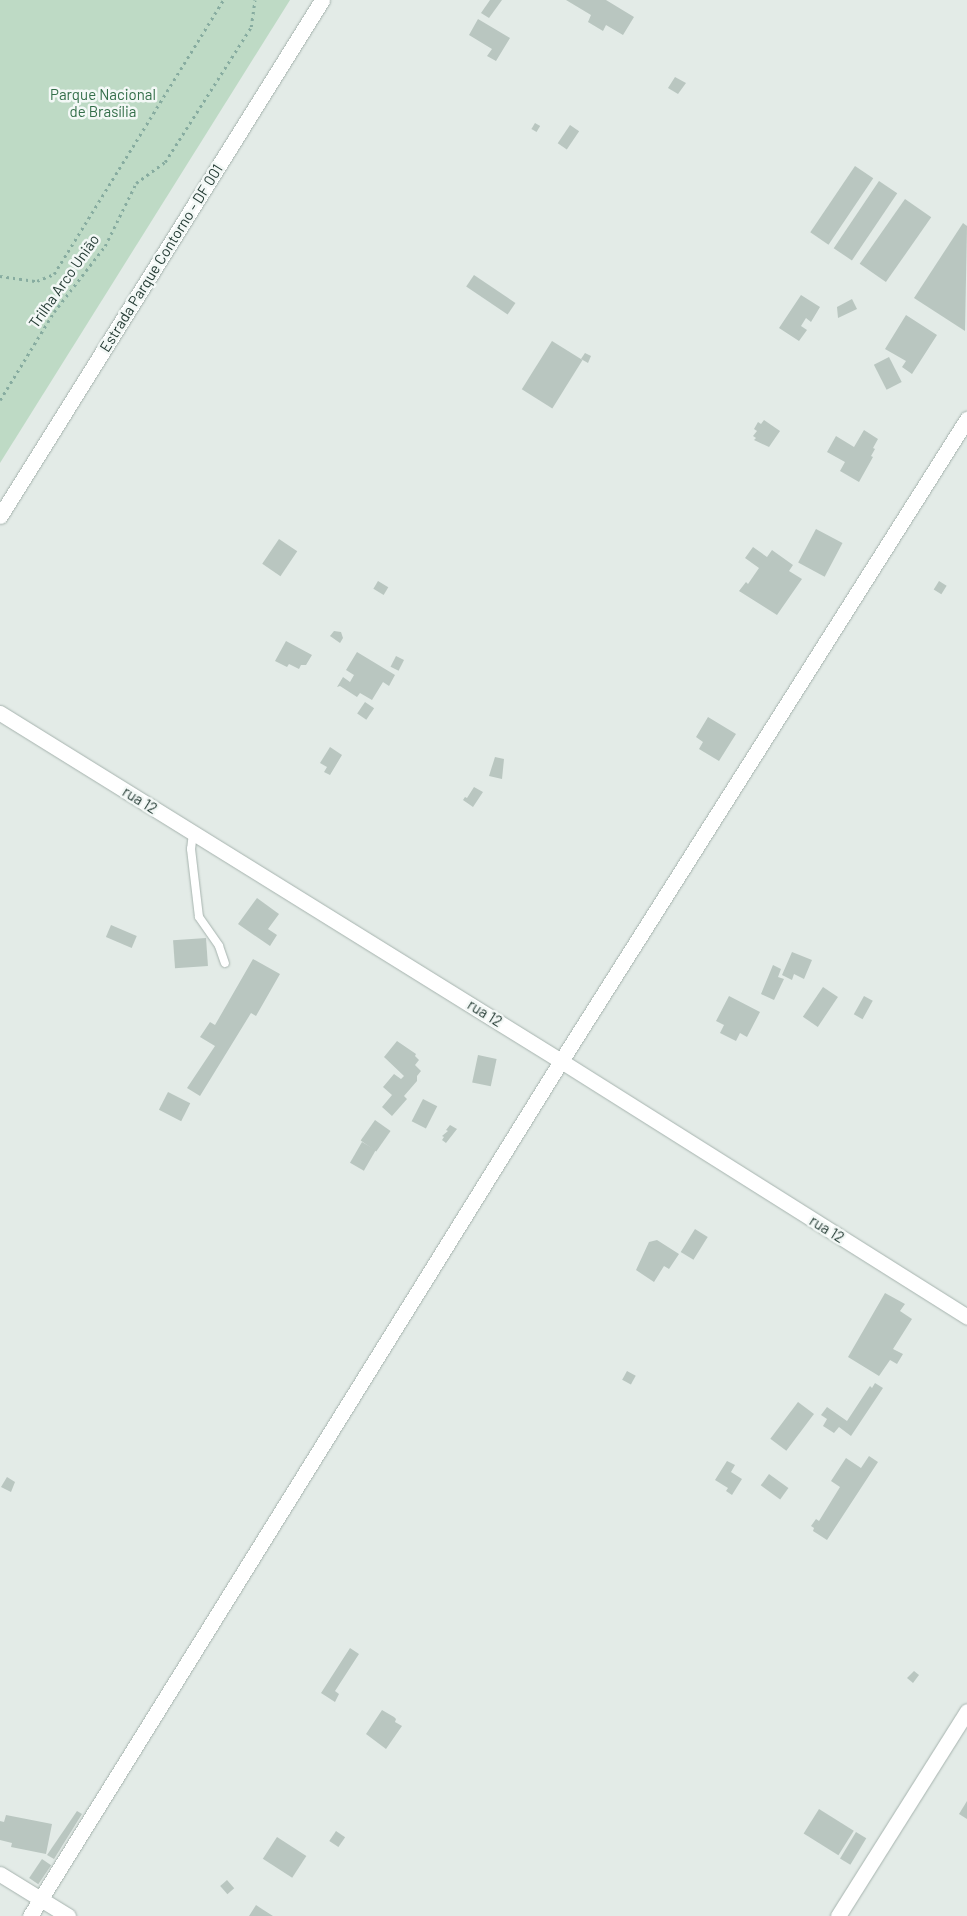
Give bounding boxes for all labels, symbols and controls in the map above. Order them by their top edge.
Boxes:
park label: Parque Nacional de Brasília [50,85,156,120]
street label: Estrada Parque Contorno - DF 001 [96,161,226,355]
street label: Trilha Arco União [25,231,103,331]
street label: rua 12 [119,782,161,818]
street label: rua 12 [464,995,506,1031]
street label: rua 12 [806,1211,848,1247]

